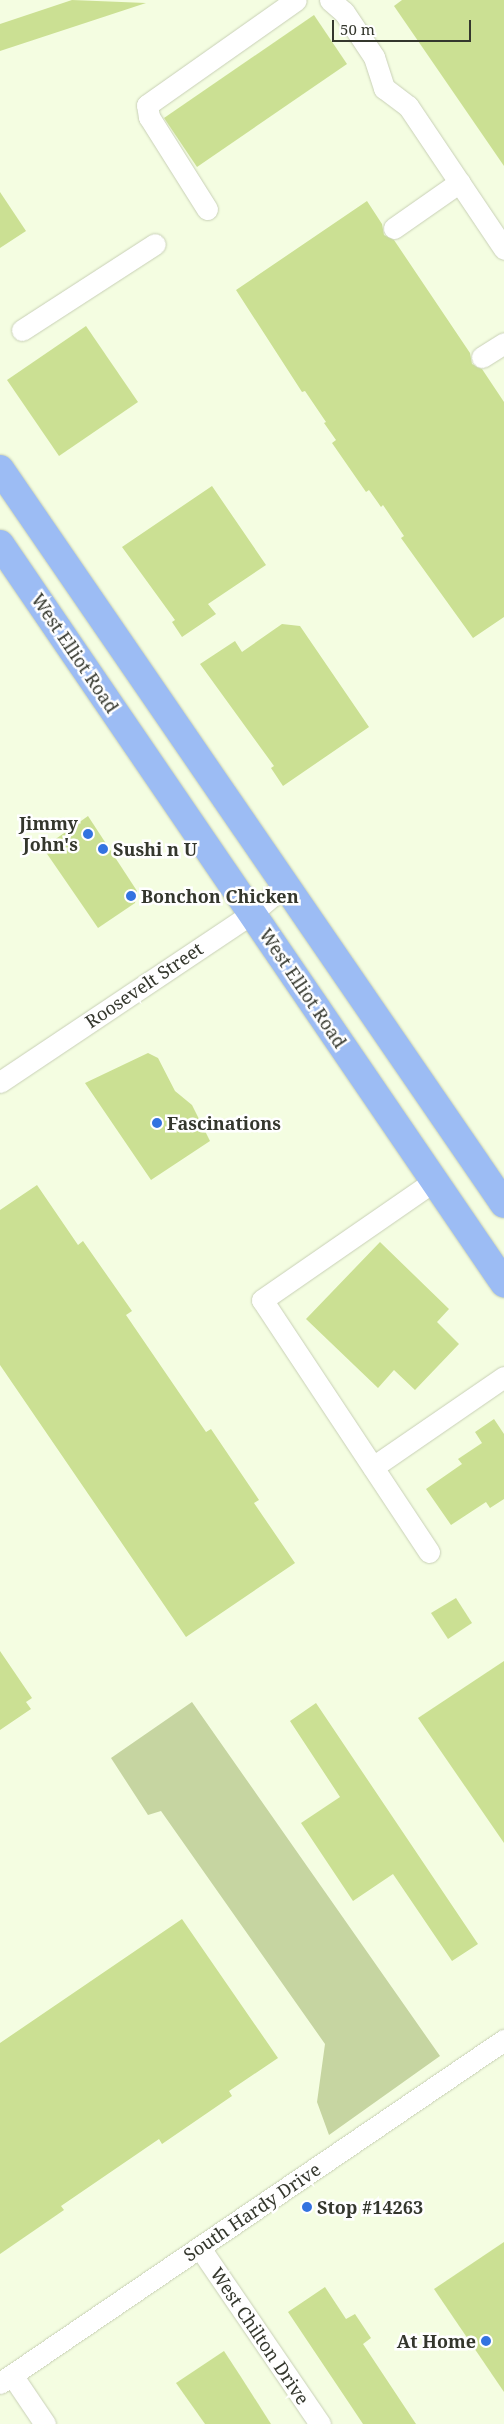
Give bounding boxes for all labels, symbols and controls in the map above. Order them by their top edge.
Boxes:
scale bar [334,10,473,42]
text: 50 m [340,19,375,39]
street label: West Elliot Road [27,589,123,717]
place label: Jimmy John's [19,813,78,856]
marker: Jimmy John's [82,828,94,840]
place label: Sushi n U [113,838,197,860]
marker: Sushi n U [97,843,109,855]
place label: Bonchon Chicken [141,885,299,907]
marker: Bonchon Chicken [125,890,137,902]
street label: West Elliot Road [255,924,351,1052]
street label: Roosevelt Street [81,938,207,1032]
place label: Fascinations [167,1112,281,1134]
marker: Fascinations [151,1117,163,1129]
street label: South Hardy Drive [180,2158,324,2266]
place label: Stop #14263 [317,2196,423,2218]
marker: Stop #14263 [301,2201,313,2213]
street label: West Chilton Drive [206,2263,314,2409]
place label: At Home [397,2330,476,2352]
marker: At Home [480,2335,492,2347]

